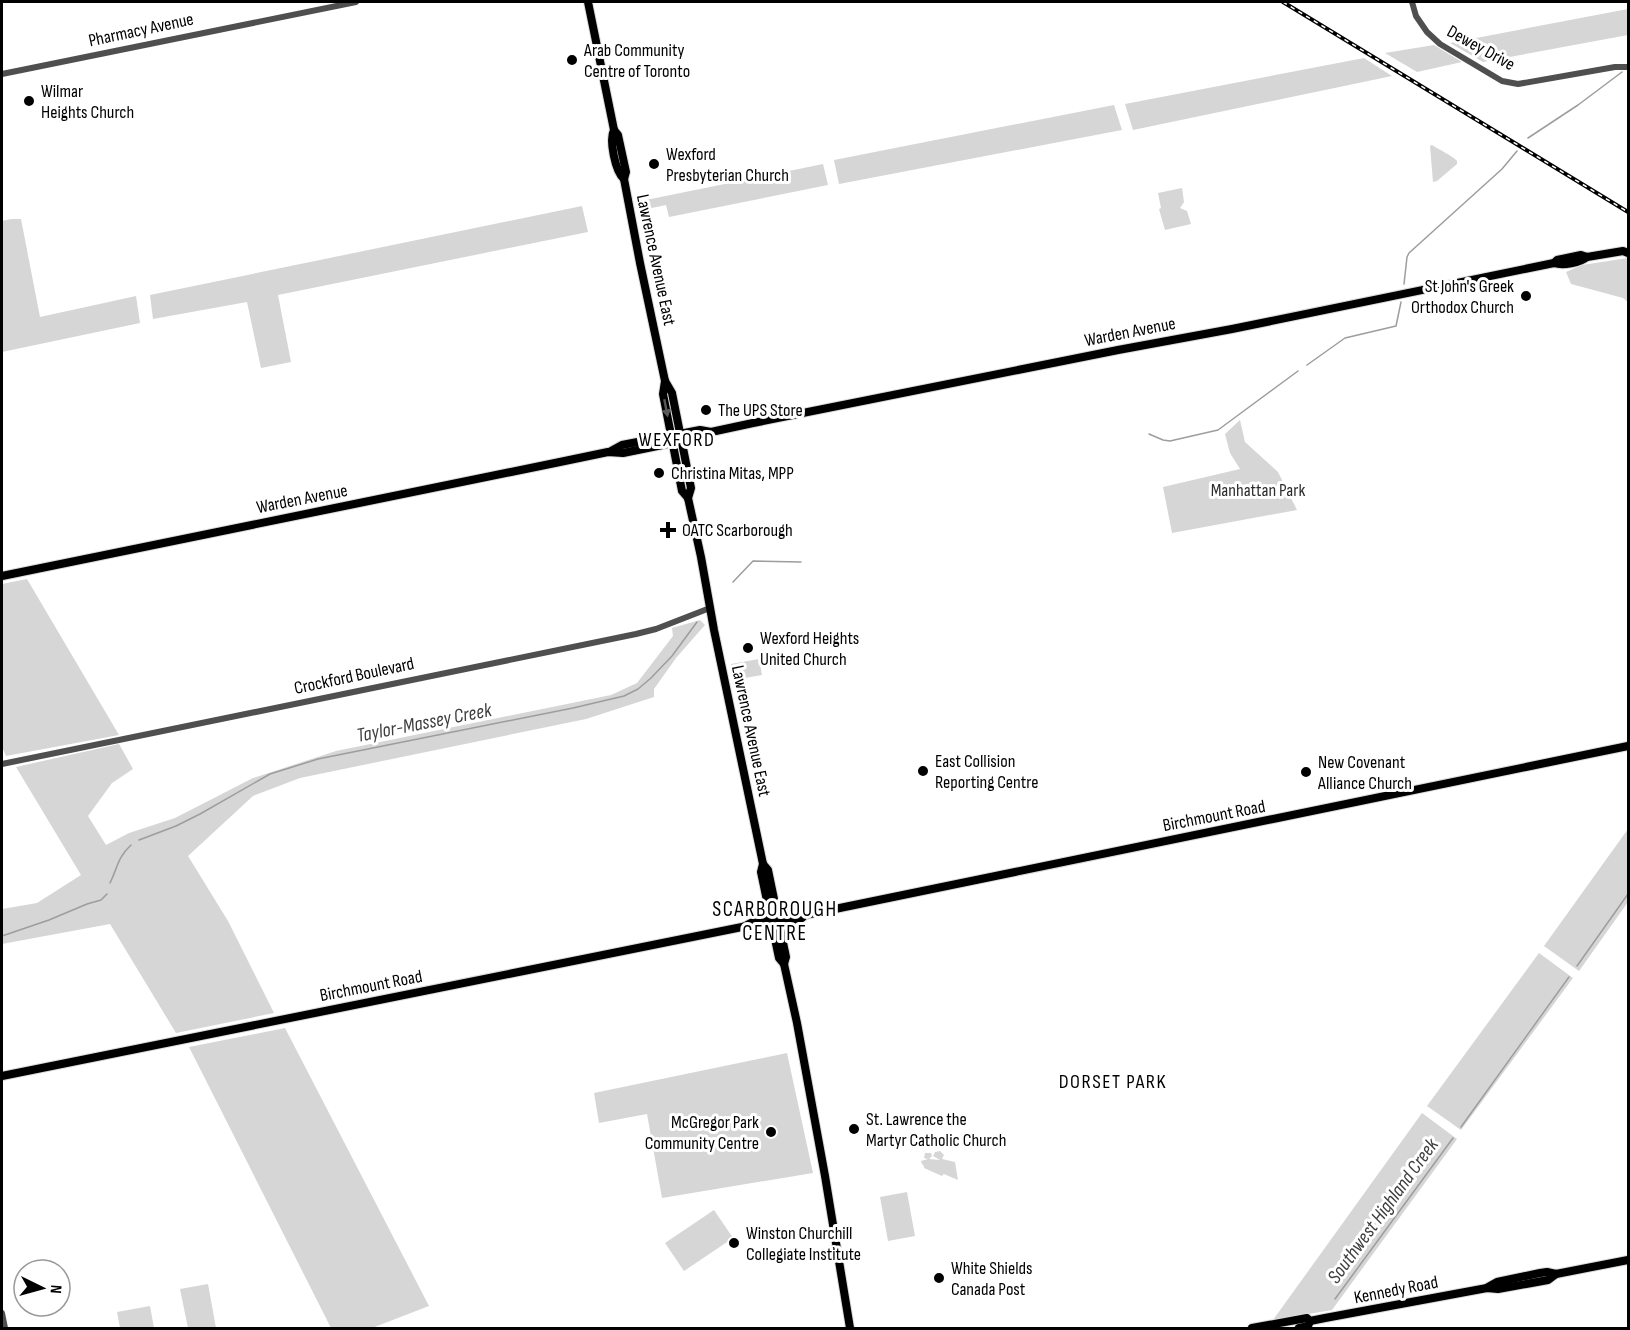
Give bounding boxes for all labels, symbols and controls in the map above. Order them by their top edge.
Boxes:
street label: Pharmacy Avenue [87,9,195,51]
street label: Dewey Drive [1443,21,1519,75]
place label: Arab Community Centre of Toronto [583,40,690,82]
marker: Arab Community Centre of Toronto [565,53,579,67]
place label: Wilmar Heights Church [41,81,134,123]
marker: Wilmar Heights Church [22,94,36,108]
place label: Wexford Presbyterian Church [666,144,789,186]
marker: Wexford Presbyterian Church [647,157,661,171]
street label: Lawrence Avenue East [632,193,680,328]
place label: St John's Greek Orthodox Church [1411,276,1514,318]
marker: St John's Greek Orthodox Church [1519,289,1533,303]
street label: Warden Avenue [1083,313,1177,351]
one-way arrow [662,399,671,418]
place label: The UPS Store [718,400,803,421]
marker: The UPS Store [699,403,713,417]
district label: WEXFORD [639,428,715,452]
place label: Christina Mitas, MPP [671,463,794,484]
marker: Christina Mitas, MPP [652,466,666,480]
street label: Warden Avenue [255,480,349,518]
park label: Manhattan Park [1211,480,1305,501]
place label: OATC Scarborough [682,520,793,541]
marker: OATC Scarborough [659,521,677,539]
place label: Wexford Heights United Church [760,628,859,670]
marker: Wexford Heights United Church [741,641,755,655]
street label: Crockford Boulevard [292,653,416,699]
street label: Lawrence Avenue East [727,664,775,799]
water label: Taylor-Massey Creek [355,698,494,748]
place label: East Collision Reporting Centre [935,751,1038,793]
place label: New Covenant Alliance Church [1317,752,1412,794]
marker: East Collision Reporting Centre [916,764,930,778]
marker: New Covenant Alliance Church [1299,765,1313,779]
street label: Birchmount Road [1161,796,1267,836]
district label: SCARBOROUGH CENTRE [712,897,838,946]
street label: Birchmount Road [318,966,424,1006]
district label: DORSET PARK [1059,1070,1167,1094]
place label: St. Lawrence the Martyr Catholic Church [866,1109,1006,1151]
place label: McGregor Park Community Centre [645,1112,759,1154]
marker: St. Lawrence the Martyr Catholic Church [847,1122,861,1136]
marker: McGregor Park Community Centre [764,1125,778,1139]
water label: Southwest Highland Creek [1322,1133,1444,1288]
place label: Winston Churchill Collegiate Institute [746,1223,861,1265]
marker: Winston Churchill Collegiate Institute [727,1236,741,1250]
north arrow [12,1258,72,1318]
place label: White Shields Canada Post [951,1258,1033,1300]
marker: White Shields Canada Post [932,1271,946,1285]
street label: Kennedy Road [1352,1272,1440,1308]
text: N [46,1284,65,1294]

